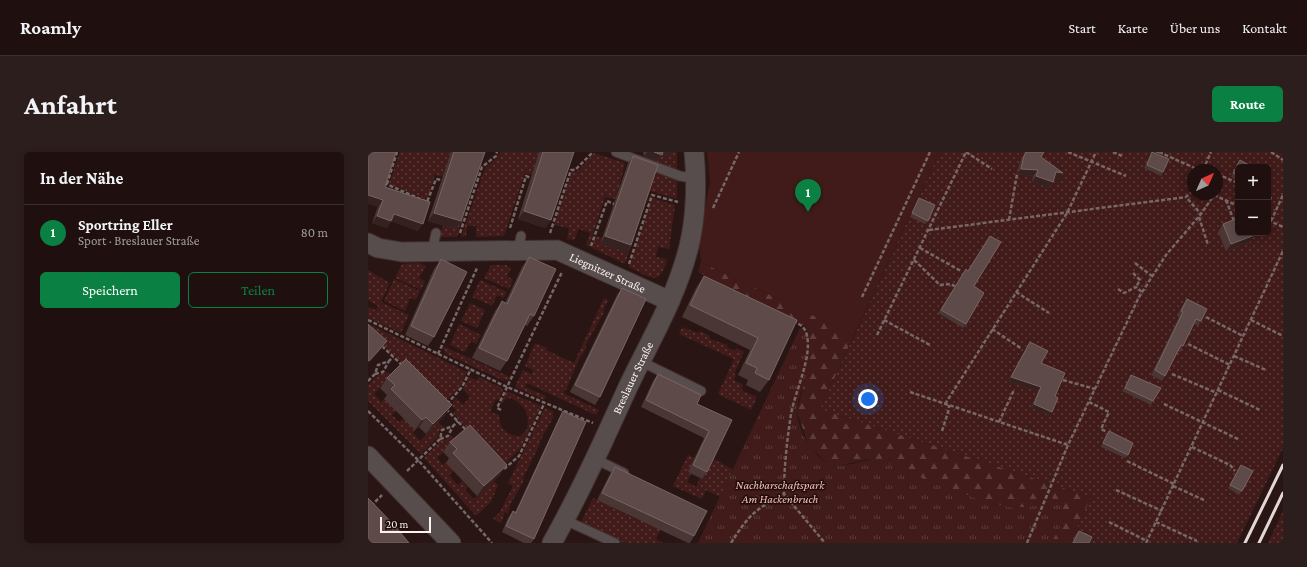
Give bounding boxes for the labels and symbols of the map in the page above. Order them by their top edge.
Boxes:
north arrow [1187,164,1223,200]
pin: 1 [795,179,821,212]
street label: Liegnitzer Straße [567,250,648,296]
street label: Breslauer Straße [610,339,656,416]
your location [858,389,878,409]
park label: Nachbarschaftspark Am Hackenbruch [736,478,825,506]
scale bar [380,515,431,534]

